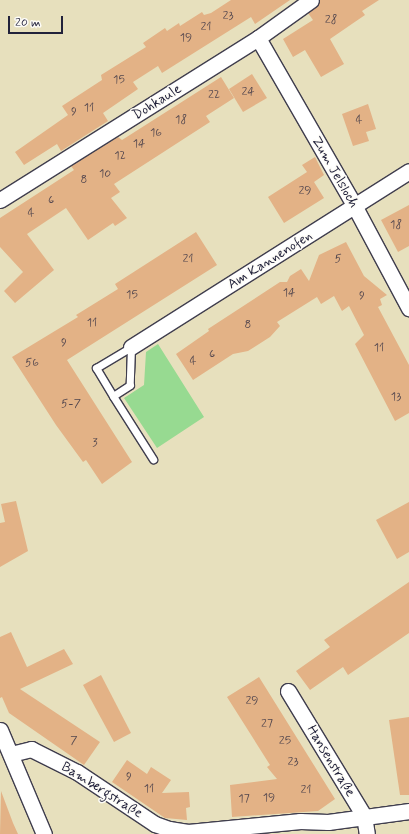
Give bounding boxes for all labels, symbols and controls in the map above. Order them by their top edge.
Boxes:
scale bar [10,8,65,34]
house number: 23 [223,10,233,24]
house number: 28 [325,14,337,28]
text: 20 m [15,15,41,31]
house number: 21 [200,21,212,35]
house number: 19 [180,32,192,46]
house number: 15 [113,74,125,88]
street label: Dohkaule [129,80,185,124]
house number: 24 [241,86,255,100]
house number: 22 [208,89,220,103]
house number: 11 [84,102,94,116]
house number: 9 [71,106,77,120]
house number: 18 [175,114,187,128]
house number: 4 [356,114,362,128]
house number: 16 [150,127,162,141]
street label: Zum Jelsloch [307,133,363,211]
house number: 14 [133,138,145,152]
house number: 12 [114,150,126,164]
house number: 10 [99,168,111,182]
house number: 8 [81,174,87,188]
house number: 29 [298,185,312,199]
house number: 6 [48,194,54,208]
house number: 4 [28,207,34,221]
house number: 18 [390,219,402,233]
street label: Am Kannenofen [222,226,318,294]
house number: 21 [182,253,194,267]
house number: 5 [334,253,342,267]
house number: 14 [283,287,295,301]
house number: 15 [126,289,138,303]
house number: 9 [359,290,365,304]
house number: 11 [87,317,97,331]
house number: 8 [245,319,251,333]
house number: 9 [61,337,67,351]
house number: 11 [374,342,384,356]
house number: 6 [209,348,215,362]
house number: 4 [190,355,196,369]
house number: 56 [25,357,39,371]
house number: 13 [391,391,401,405]
house number: 5-7 [61,398,81,412]
house number: 3 [92,437,98,451]
house number: 29 [245,695,259,709]
house number: 27 [261,718,273,732]
street label: Hansenstraße [303,722,359,800]
house number: 7 [70,735,78,749]
house number: 25 [279,735,291,749]
house number: 23 [288,756,298,770]
street label: Bambergstraße [58,758,146,822]
house number: 9 [126,771,132,785]
house number: 11 [144,783,154,797]
house number: 21 [300,784,312,798]
house number: 19 [263,792,275,806]
house number: 17 [238,793,250,807]

